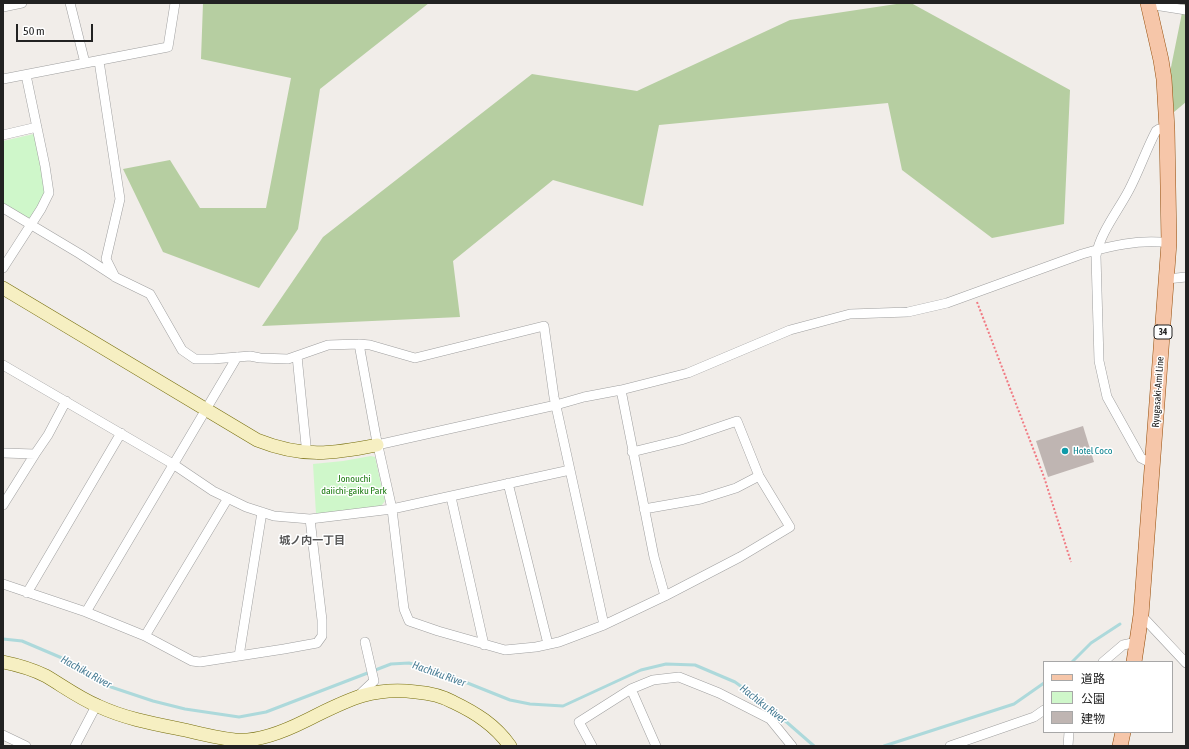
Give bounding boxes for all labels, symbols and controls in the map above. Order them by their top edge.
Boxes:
scale bar [18,16,95,42]
text: 50 m [23,24,45,38]
road number: 34 [1154,325,1172,339]
street label: Ryugasaki-Ami Line [1150,356,1166,428]
place label: Hotel Coco [1073,445,1112,457]
marker: Hotel Coco [1060,446,1070,456]
park label: Jonouchi daiichi-gaiku Park [321,473,387,496]
district label: 城ノ内一丁目 [279,534,345,548]
water label: Hachiku River [58,653,114,691]
water label: Hachiku River [411,658,467,690]
legend [1043,661,1173,733]
text: 道路 [1081,672,1105,686]
water label: Hachiku River [737,682,789,726]
text: 公園 [1081,692,1105,706]
text: 建物 [1081,712,1105,726]

